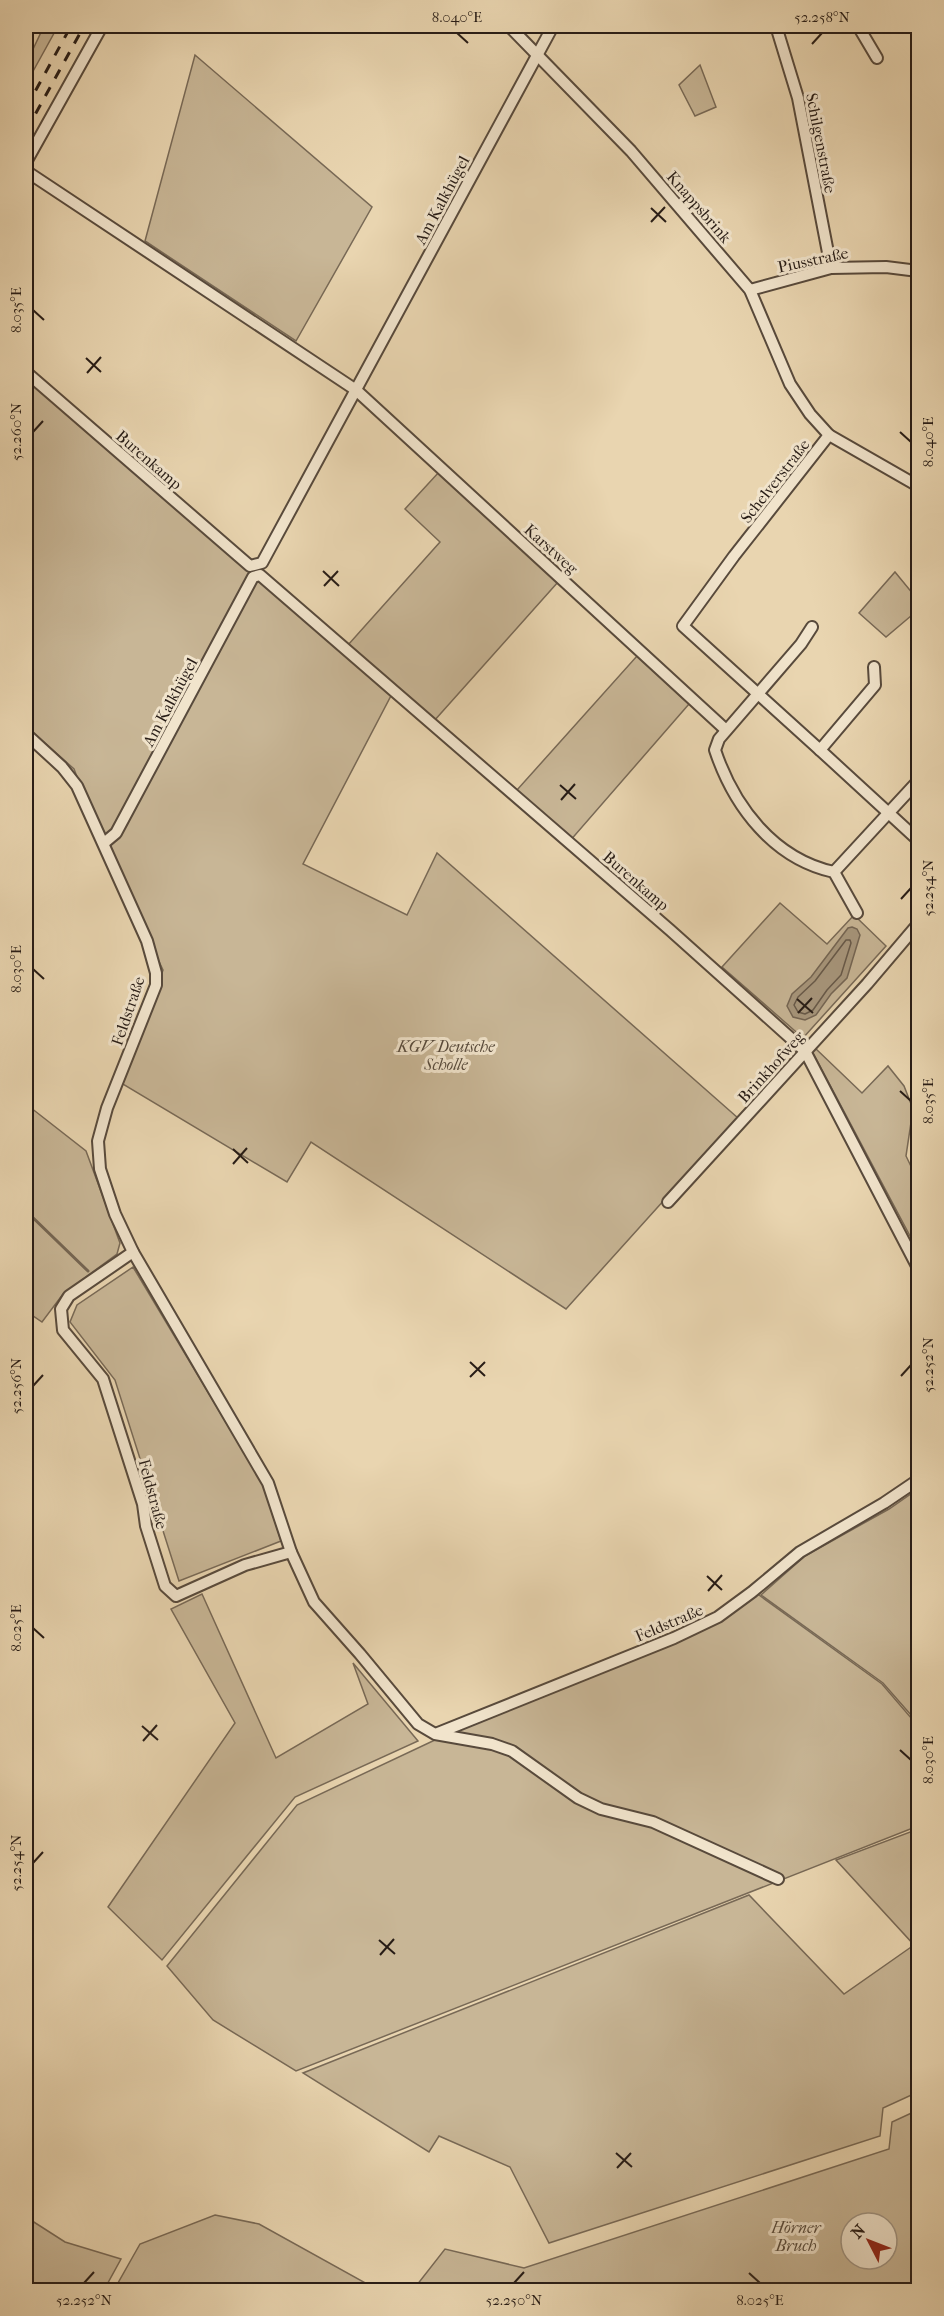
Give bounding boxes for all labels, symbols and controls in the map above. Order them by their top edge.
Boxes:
text: 8.040°E [432,8,482,26]
text: 52.258°N [794,8,850,26]
street label: Schilgenstraße [802,91,840,195]
street label: Am Kalkhügel [410,152,474,248]
street label: Knappsbrink [663,167,736,247]
street label: Piusstraße [776,243,850,277]
text: 8.035°E [7,287,25,333]
text: 52.260°N [7,402,25,461]
text: 8.040°E [919,417,937,467]
street label: Burenkamp [112,426,186,494]
street label: Schelverstraße [736,435,814,527]
street label: Karstweg [520,520,582,578]
street label: Am Kalkhügel [138,654,202,750]
street label: Burenkamp [599,847,673,915]
text: 52.254°N [919,859,937,917]
text: 8.030°E [7,945,25,993]
street label: Feldstraße [107,974,149,1048]
street label: Brinkhofweg [734,1027,808,1107]
park label: KGV Deutsche Scholle [396,1037,495,1074]
text: 8.035°E [919,1078,937,1124]
text: 52.252°N [919,1336,937,1393]
text: 52.256°N [7,1357,25,1414]
street label: Feldstraße [135,1457,172,1531]
street label: Feldstraße [632,1600,706,1646]
text: 8.025°E [7,1604,25,1652]
text: 8.030°E [919,1736,937,1784]
text: 52.254°N [7,1834,25,1892]
north arrow [839,2211,899,2271]
park label: Hörner Bruch [770,2218,822,2255]
text: N [847,2220,870,2242]
text: 52.252°N [56,2291,113,2309]
text: 52.250°N [486,2291,543,2309]
text: 8.025°E [736,2291,784,2309]

